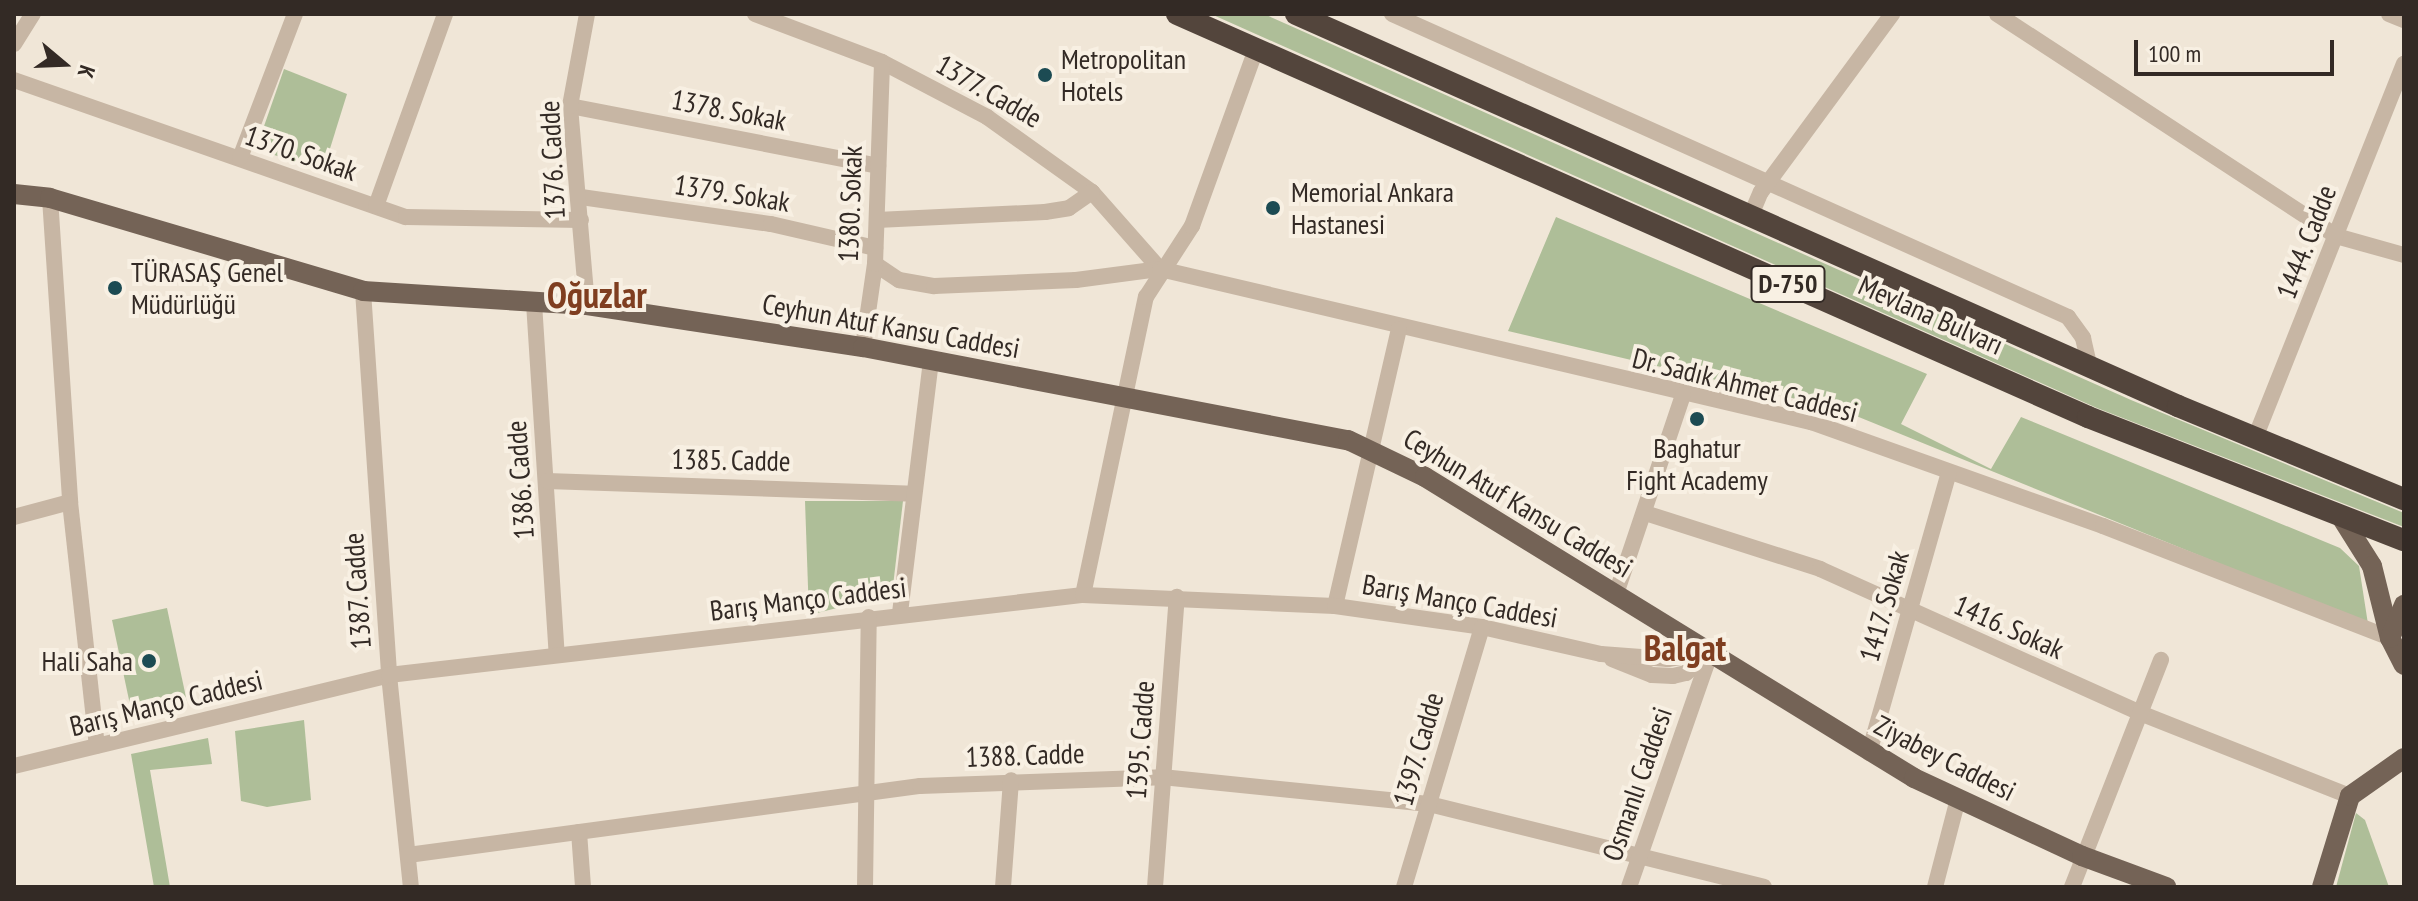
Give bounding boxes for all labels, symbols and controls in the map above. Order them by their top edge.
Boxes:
north arrow [24,24,104,104]
scale bar [2138,24,2338,74]
text: 100 m [2148,38,2201,69]
place label: Metropolitan Hotels [1061,42,1186,108]
street label: 1377. Cadde [929,47,1049,135]
text: K [72,62,102,82]
marker: Metropolitan Hotels [1036,66,1054,84]
street label: 1378. Sokak [668,82,790,138]
street label: 1376. Cadde [532,99,572,221]
street label: 1370. Sokak [240,118,362,188]
street label: 1380. Sokak [831,144,869,264]
street label: 1379. Sokak [671,167,793,219]
place label: Memorial Ankara Hastanesi [1291,175,1455,241]
street label: 1444. Cadde [2269,180,2343,304]
marker: Memorial Ankara Hastanesi [1262,197,1284,219]
place label: TÜRASAŞ Genel Müdürlüğü [131,255,283,321]
road number: D-750 [1750,262,1826,306]
street label: Mevlana Bulvarı [1854,268,2008,362]
district label: Oğuzlar [547,273,647,317]
marker: TÜRASAŞ Genel Müdürlüğü [106,279,124,297]
street label: Ceyhun Atuf Kansu Caddesi [759,287,1023,365]
street label: Dr. Sadık Ahmet Caddesi [1627,340,1863,430]
marker: Baghatur Fight Academy [1688,410,1706,428]
street label: 1386. Cadde [499,419,541,541]
street label: Ceyhun Atuf Kansu Caddesi [1397,421,1639,585]
place label: Baghatur Fight Academy [1626,431,1768,497]
street label: 1385. Cadde [670,442,792,478]
street label: 1387. Cadde [336,531,378,651]
street label: 1417. Sokak [1852,546,1916,666]
street label: Barış Manço Caddesi [1360,567,1560,635]
street label: Barış Manço Caddesi [708,570,908,628]
street label: 1416. Sokak [1948,588,2070,666]
district label: Balgat [1644,626,1726,670]
place label: Hali Saha [42,644,133,678]
marker: Hali Saha [140,652,158,670]
street label: Barış Manço Caddesi [66,663,266,743]
street label: 1395. Cadde [1119,679,1161,801]
street label: 1397. Cadde [1386,688,1450,810]
street label: Osmanlı Caddesi [1595,703,1679,865]
street label: Ziyabey Caddesi [1868,708,2022,808]
street label: 1388. Cadde [964,736,1086,774]

